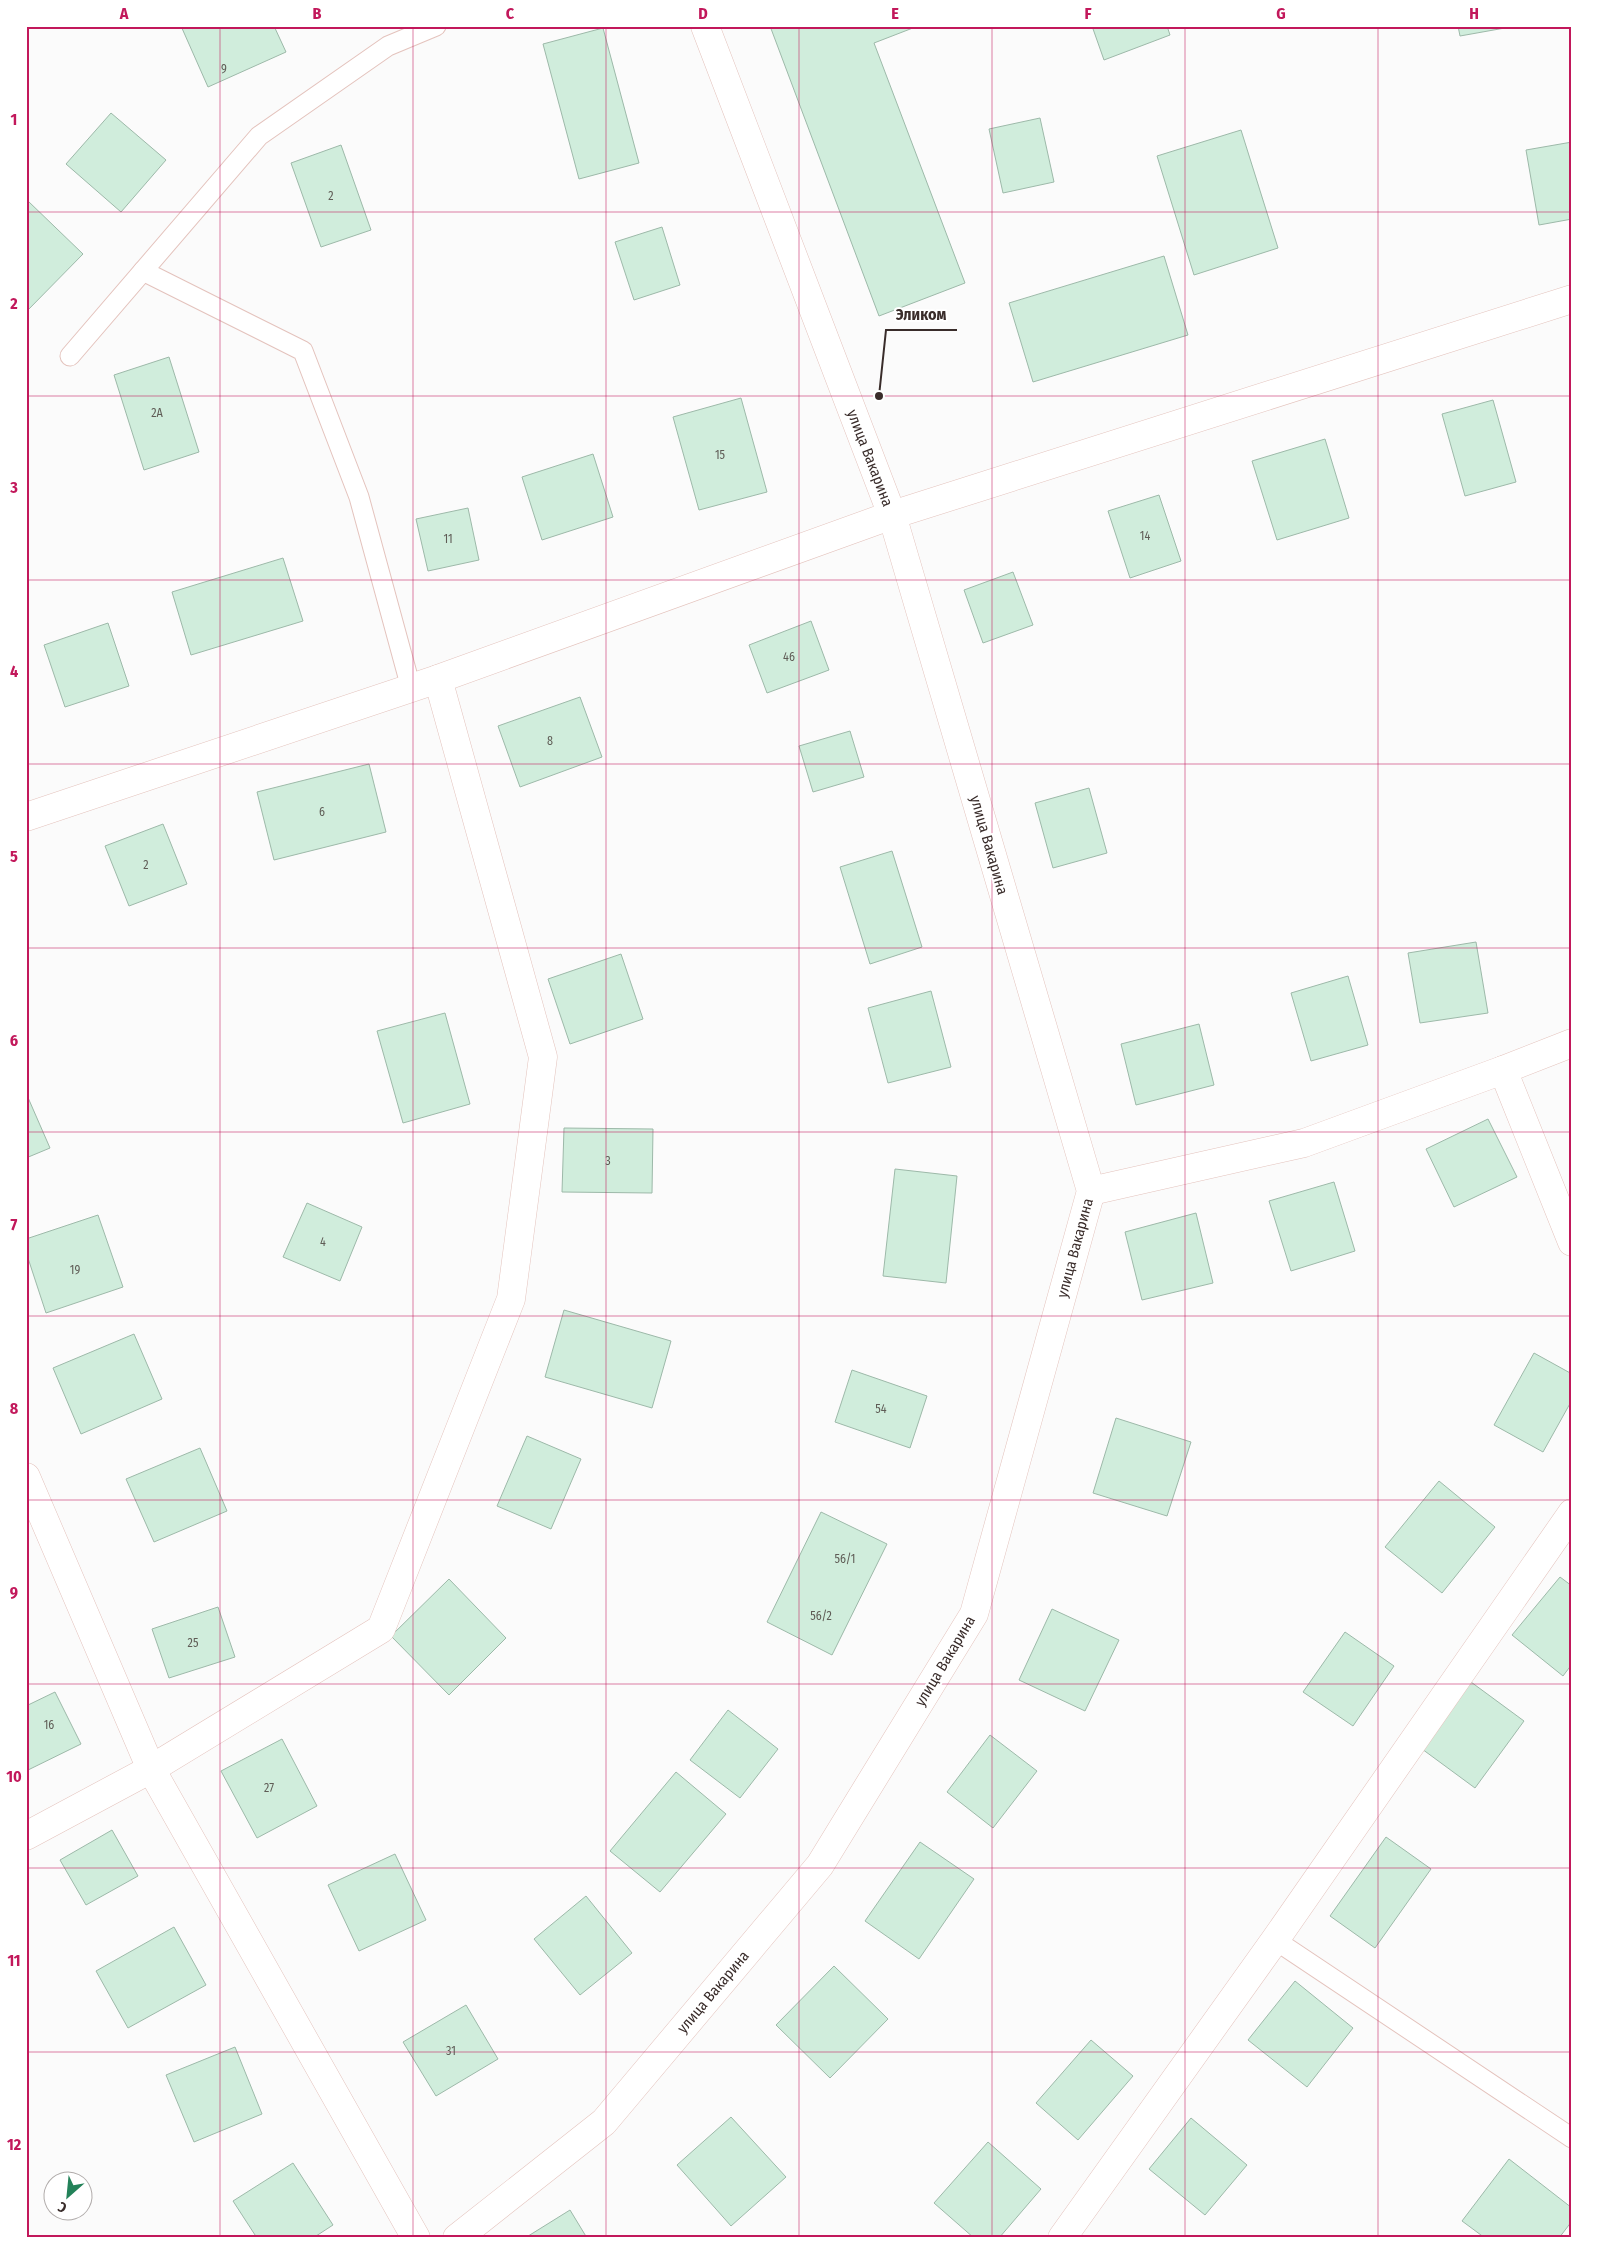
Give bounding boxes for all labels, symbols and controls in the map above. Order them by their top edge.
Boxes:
text: A [119,4,129,23]
text: B [313,4,322,23]
text: C [506,4,515,23]
text: D [698,4,708,23]
text: E [891,4,899,23]
text: F [1084,4,1092,23]
text: G [1276,4,1286,23]
text: H [1469,4,1479,23]
house number: 9 [221,62,227,76]
text: 1 [11,110,17,129]
house number: 2 [328,189,334,203]
text: 2 [9,294,18,313]
callout: Эликом [886,299,957,330]
text: Эликом [896,305,946,324]
house number: 2А [151,406,163,420]
street label: улица Вакарина [843,407,897,509]
house number: 15 [715,448,726,462]
text: 3 [9,478,18,497]
house number: 14 [1140,529,1150,543]
house number: 11 [443,532,453,546]
house number: 46 [783,650,795,664]
text: 4 [10,662,18,681]
house number: 8 [547,734,553,748]
street label: улица Вакарина [966,793,1012,897]
house number: 6 [319,805,325,819]
text: 5 [10,847,18,866]
house number: 2 [143,858,149,872]
text: 6 [10,1031,18,1050]
house number: 3 [605,1154,611,1168]
street label: улица Вакарина [1053,1196,1097,1300]
text: 7 [11,1215,18,1234]
house number: 4 [320,1235,326,1249]
house number: 19 [70,1263,80,1277]
text: 8 [10,1399,19,1418]
house number: 54 [875,1402,887,1416]
house number: 56/1 [835,1552,855,1566]
text: 9 [10,1583,18,1602]
house number: 56/2 [810,1609,832,1623]
street label: улица Вакарина [911,1613,979,1709]
house number: 25 [188,1636,199,1650]
house number: 16 [44,1718,54,1732]
text: 10 [6,1767,22,1786]
house number: 27 [264,1781,274,1795]
street label: улица Вакарина [673,1947,753,2037]
text: 11 [7,1951,21,1970]
house number: 31 [446,2044,456,2058]
text: 12 [7,2135,22,2154]
north arrow [42,2172,92,2222]
text: С [55,2198,69,2216]

